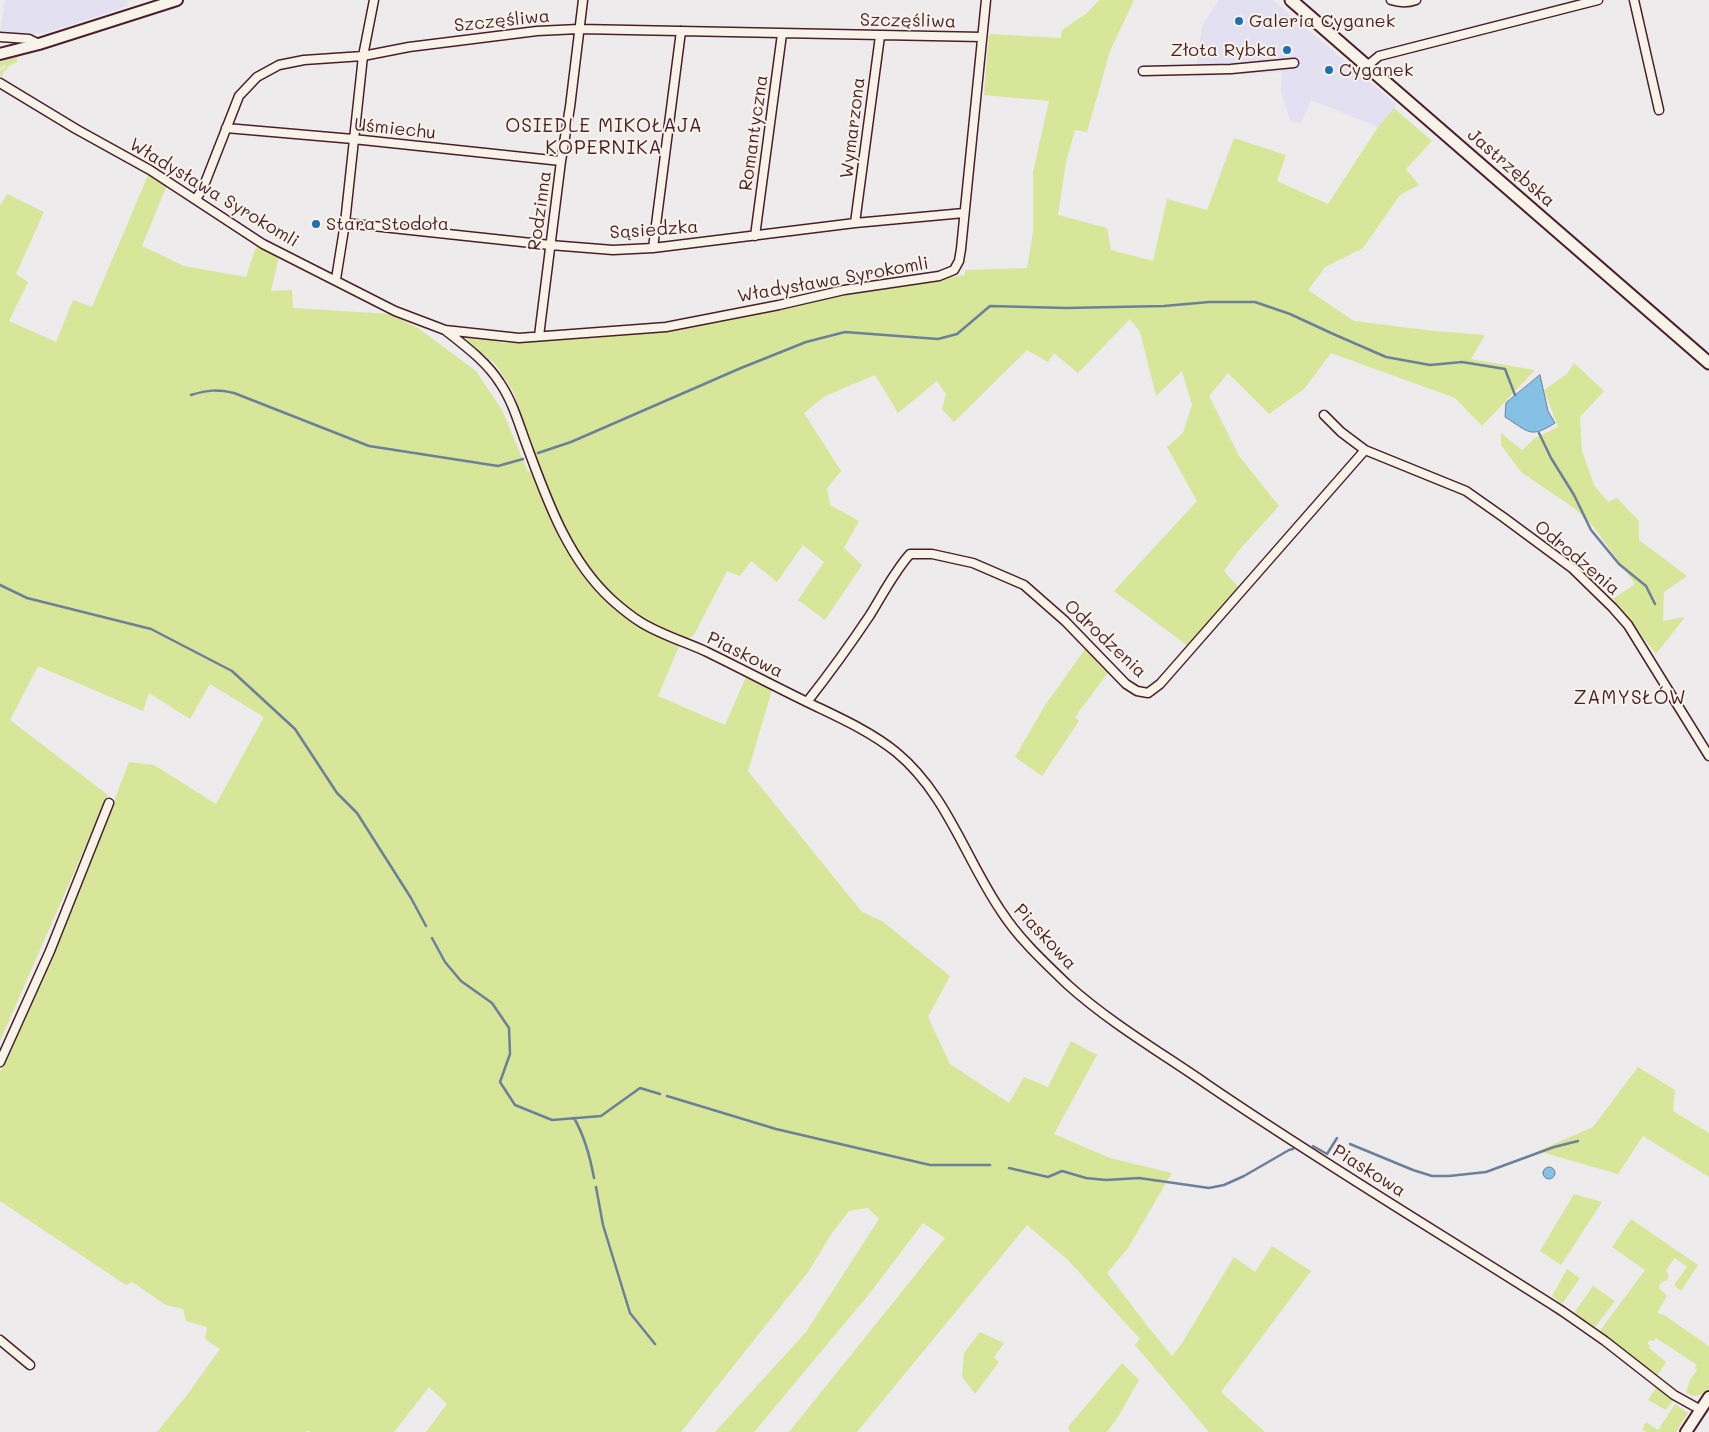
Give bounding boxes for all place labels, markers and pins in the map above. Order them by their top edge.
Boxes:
place label: Galeria Cyganek [1249,10,1395,32]
marker: Galeria Cyganek [1233,15,1245,27]
place label: Złota Rybka [1171,39,1277,61]
marker: Złota Rybka [1281,44,1293,56]
place label: Cyganek [1339,59,1414,81]
marker: Cyganek [1323,64,1335,76]
place label: Stara Stodoła [326,213,449,235]
marker: Stara Stodoła [310,218,322,230]

